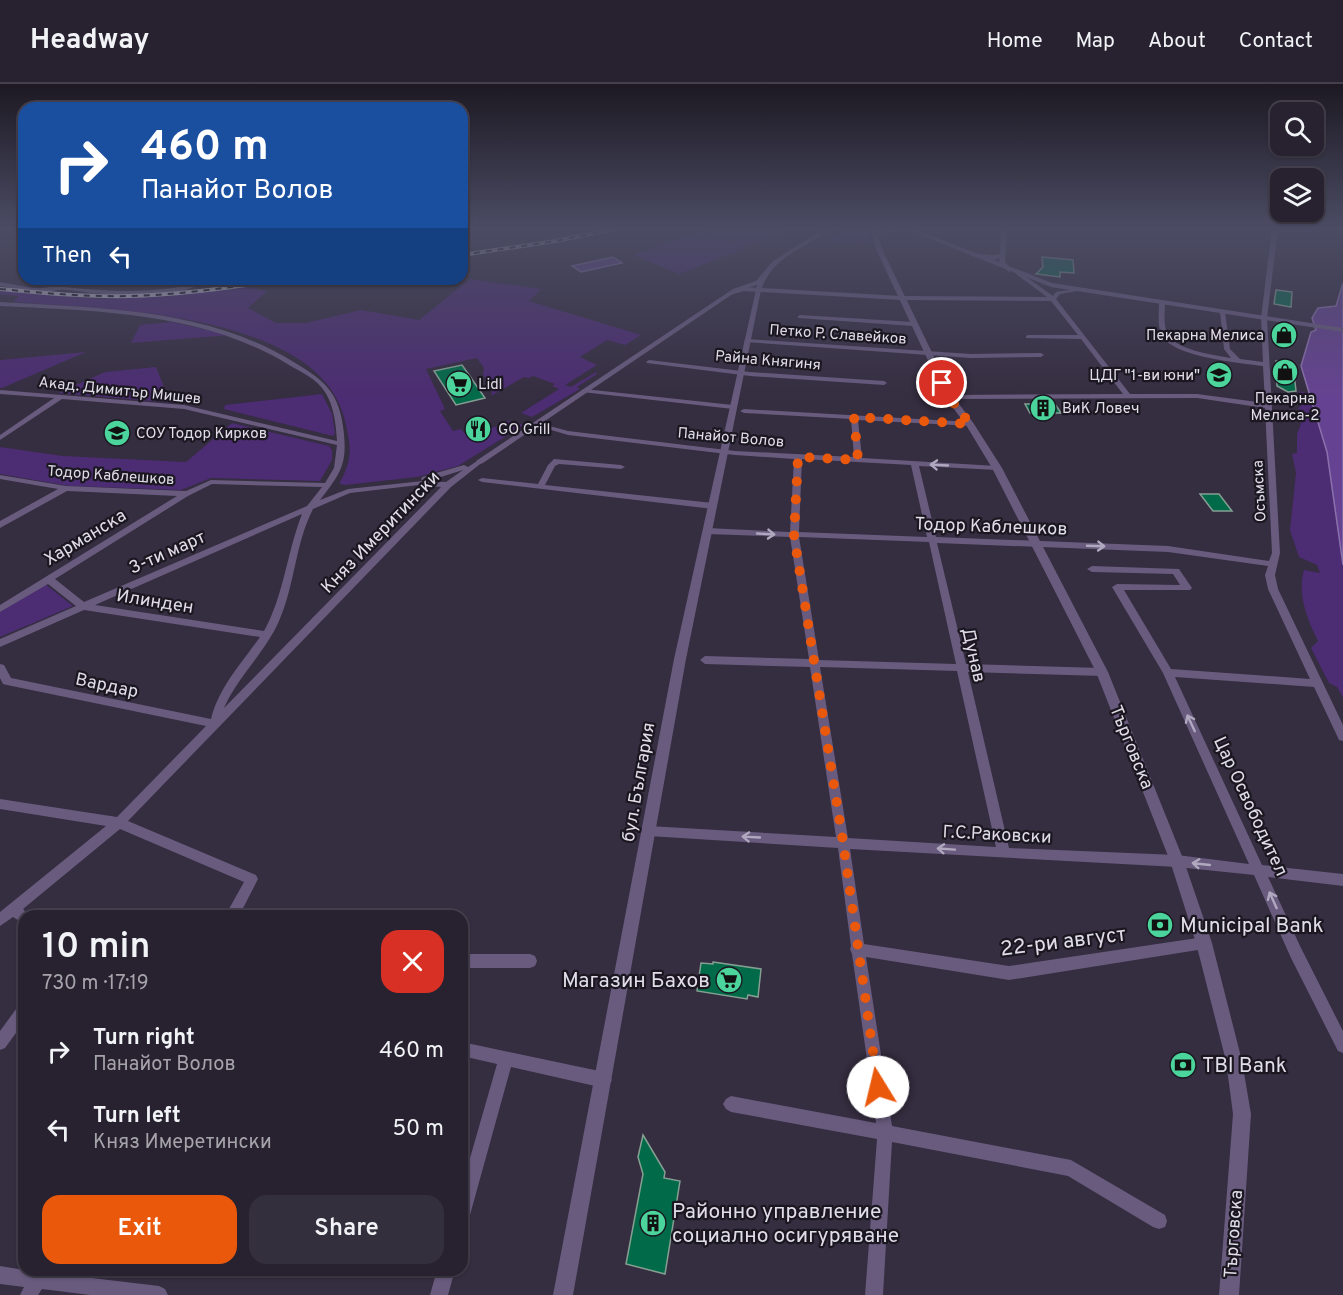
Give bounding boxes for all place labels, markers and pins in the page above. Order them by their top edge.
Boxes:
shop icon: Пекарна Мелиса [1269,320,1299,350]
place label: Пекарна Мелиса [1146,327,1264,346]
pin [916,357,967,408]
shop icon: Пекарна Мелиса-2 [1270,357,1300,387]
school or university icon: ЦДГ "1-ви юни" [1204,360,1234,390]
place label: ЦДГ "1-ви юни" [1089,367,1200,386]
supermarket icon: Lidl [444,369,474,399]
place label: Lidl [478,376,503,395]
place label: Пекарна Мелиса-2 [1250,390,1320,426]
building icon: ВиК Ловеч [1028,393,1058,423]
place label: ВиК Ловеч [1062,400,1139,419]
restaurant icon: GO Grill [463,414,493,444]
school or university icon: СОУ Тодор Кирков [102,418,132,448]
place label: GO Grill [498,421,551,440]
place label: СОУ Тодор Кирков [136,425,267,444]
bank icon: Municipal Bank [1145,910,1175,940]
place label: Municipal Bank [1180,913,1324,940]
supermarket icon: Магазин Бахов [714,965,744,995]
place label: Магазин Бахов [562,968,710,995]
bank icon: TBI Bank [1168,1050,1198,1080]
place label: TBI Bank [1202,1053,1287,1080]
place label: Районно управление социално осигуряване [672,1199,899,1250]
building icon: Районно управление социално осигуряване [638,1208,668,1238]

